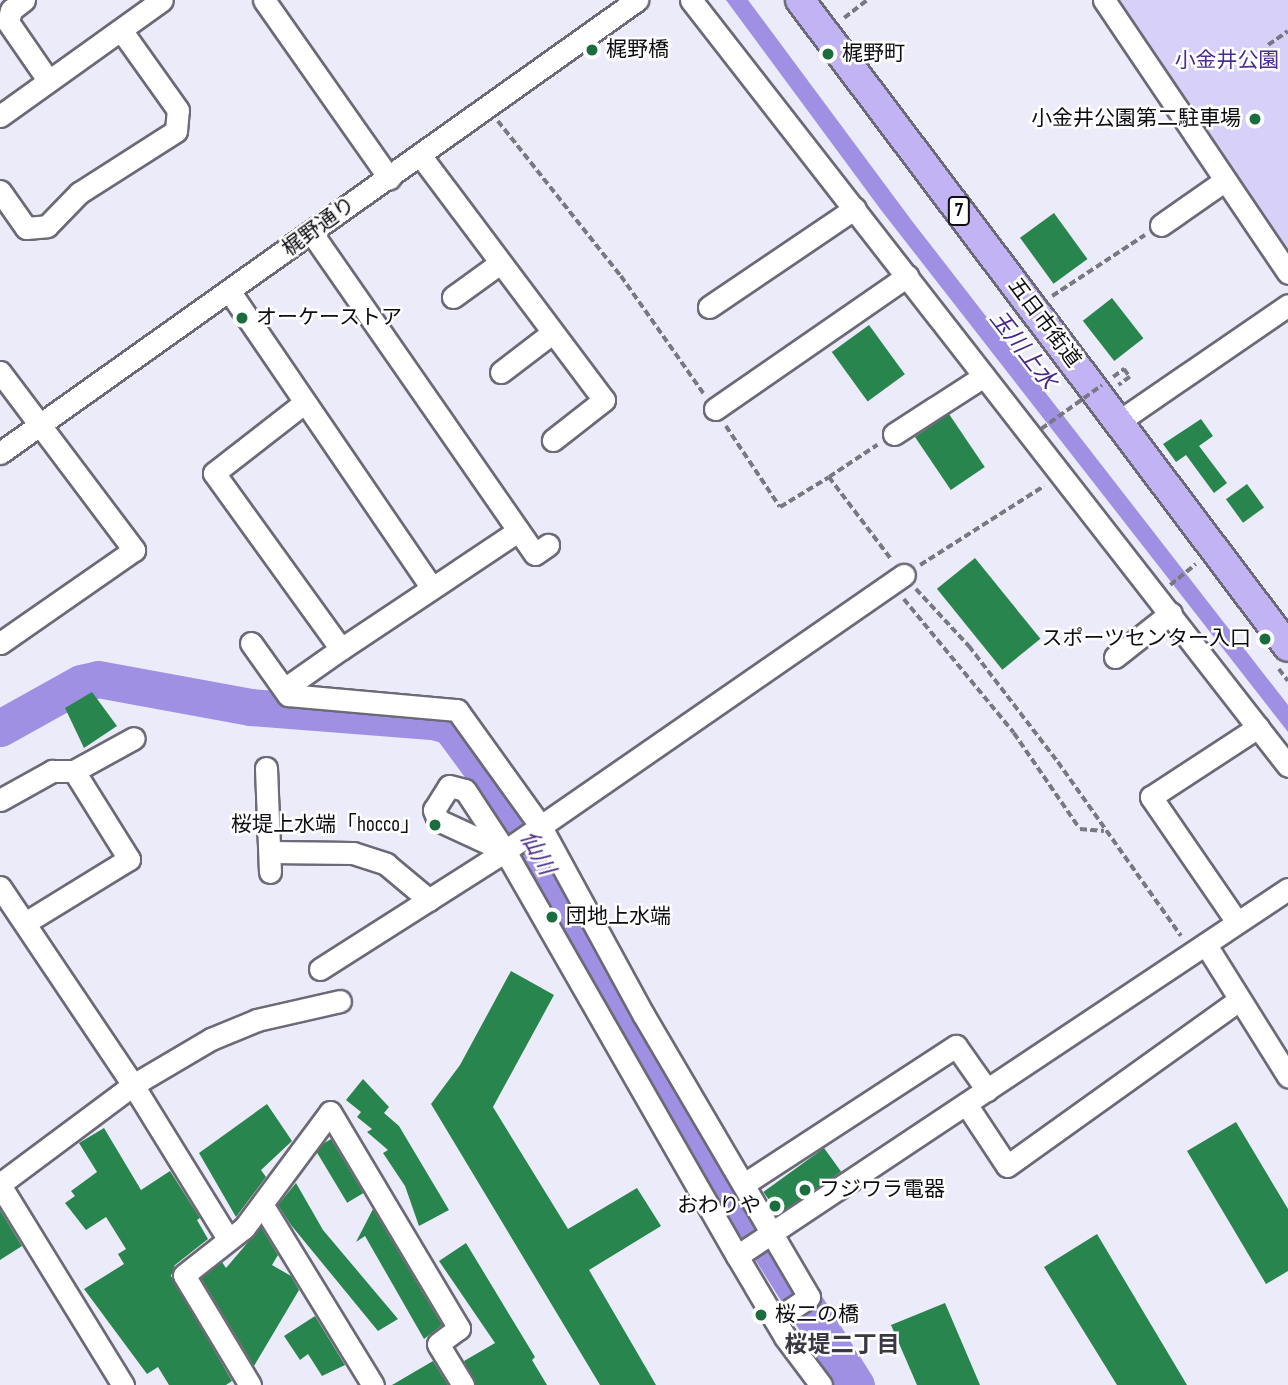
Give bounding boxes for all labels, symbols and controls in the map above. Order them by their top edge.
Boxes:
place label: 梶野橋 [606,37,669,63]
place label: 梶野町 [842,41,905,67]
marker: 梶野橋 [584,42,600,58]
marker: 梶野町 [820,46,836,62]
park label: 小金井公園 [1175,48,1279,74]
place label: 小金井公園第二駐車場 [1031,106,1241,132]
marker: 小金井公園第二駐車場 [1247,111,1263,127]
street label: 梶野通り [278,192,360,262]
road number: 7 [947,196,971,226]
street label: 五日市街道 [1002,273,1086,373]
place label: オーケーストア [256,305,403,331]
water label: 玉川上水 [984,305,1062,395]
marker: オーケーストア [234,310,250,326]
place label: スポーツセンター入口 [1041,626,1251,652]
marker: スポーツセンター入口 [1257,631,1273,647]
place label: 桜堤上水端「hocco」 [231,812,421,838]
marker: 桜堤上水端「hocco」 [427,817,443,833]
water label: 仙川 [514,826,560,880]
place label: 団地上水端 [566,904,671,930]
marker: 団地上水端 [544,909,560,925]
place label: フジワラ電器 [819,1177,945,1203]
marker: フジワラ電器 [797,1182,813,1198]
place label: おわりや [677,1193,761,1219]
marker: おわりや [767,1198,783,1214]
place label: 桜二の橋 [775,1302,859,1328]
marker: 桜二の橋 [753,1307,769,1323]
district label: 桜堤二丁目 [785,1331,899,1359]

